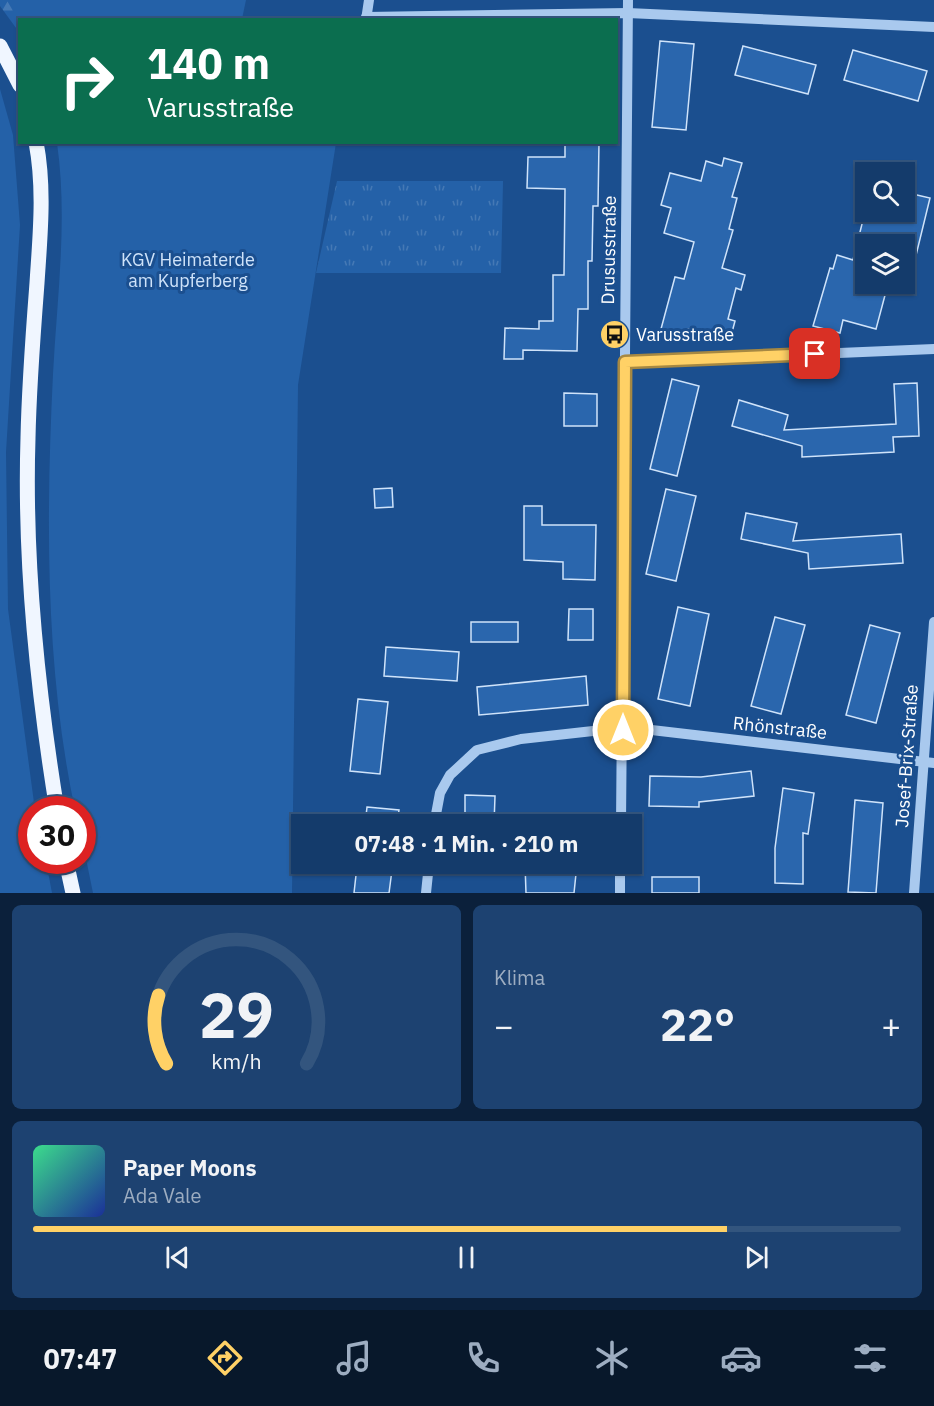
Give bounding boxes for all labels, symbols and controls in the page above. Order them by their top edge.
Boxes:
text: 140 m [147,36,270,91]
icon: right [48,42,126,120]
text: Varusstraße [147,89,294,124]
map controls [855,162,915,294]
button: search [855,162,915,222]
street label: Drususstraße [596,195,621,305]
button: layers [855,234,915,294]
park label: KGV Heimaterde am Kupferberg [121,248,255,292]
bus stop icon: Varusstraße [599,319,631,351]
place label: Varusstraße [636,323,734,346]
pin [789,328,840,379]
icon: arrive [798,337,831,370]
street label: Josef-Brix-Straße [890,684,923,828]
position arrow [591,698,655,762]
street label: Rhönstraße [732,711,828,744]
speed limit sign: 30 [18,796,96,874]
text: 07:48 · 1 Min. · 210 m [355,829,578,858]
text: Klima [494,964,545,991]
text: 29 [199,974,274,1055]
text: 22° [660,995,735,1053]
text: − [494,1004,514,1047]
text: + [881,1004,901,1047]
text: km/h [211,1047,262,1075]
text: Paper Moons [123,1153,256,1182]
text: Ada Vale [123,1182,202,1209]
icon: previous [161,1241,194,1274]
icon: pause [450,1241,483,1274]
icon: next [740,1241,773,1274]
icon: directions [204,1337,246,1379]
icon: music [333,1337,375,1379]
icon: phone [462,1337,504,1379]
icon: climate [591,1337,633,1379]
icon: car [720,1337,762,1379]
icon: filters [849,1337,891,1379]
text: 07:47 [43,1341,117,1376]

